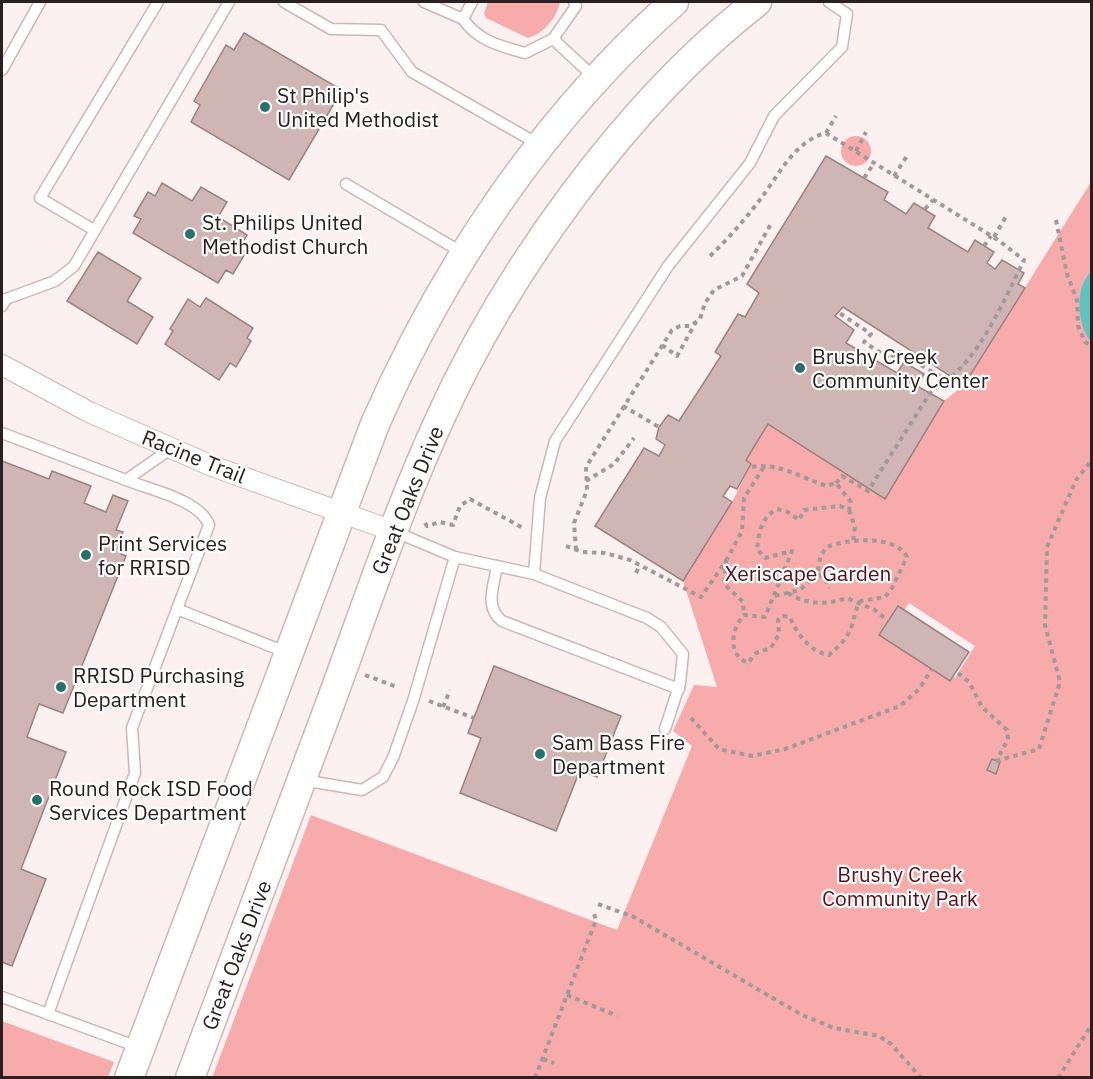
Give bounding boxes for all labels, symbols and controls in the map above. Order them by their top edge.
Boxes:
place label: St Philip's United Methodist [277,81,439,133]
marker: St Philip's United Methodist [258,100,272,114]
place label: St. Philips United Methodist Church [202,208,368,260]
marker: St. Philips United Methodist Church [183,227,197,241]
place label: Brushy Creek Community Center [812,342,989,394]
marker: Brushy Creek Community Center [793,361,807,375]
street label: Great Oaks Drive [364,421,450,579]
street label: Racine Trail [138,423,250,490]
place label: Print Services for RRISD [98,529,227,581]
marker: Print Services for RRISD [79,548,93,562]
park label: Xeriscape Garden [725,559,891,587]
place label: RRISD Purchasing Department [73,661,244,713]
marker: RRISD Purchasing Department [54,680,68,694]
place label: Sam Bass Fire Department [552,728,685,780]
marker: Sam Bass Fire Department [533,747,547,761]
place label: Round Rock ISD Food Services Department [49,774,253,826]
marker: Round Rock ISD Food Services Department [30,793,44,807]
park label: Brushy Creek Community Park [822,860,978,912]
street label: Great Oaks Drive [195,876,277,1034]

